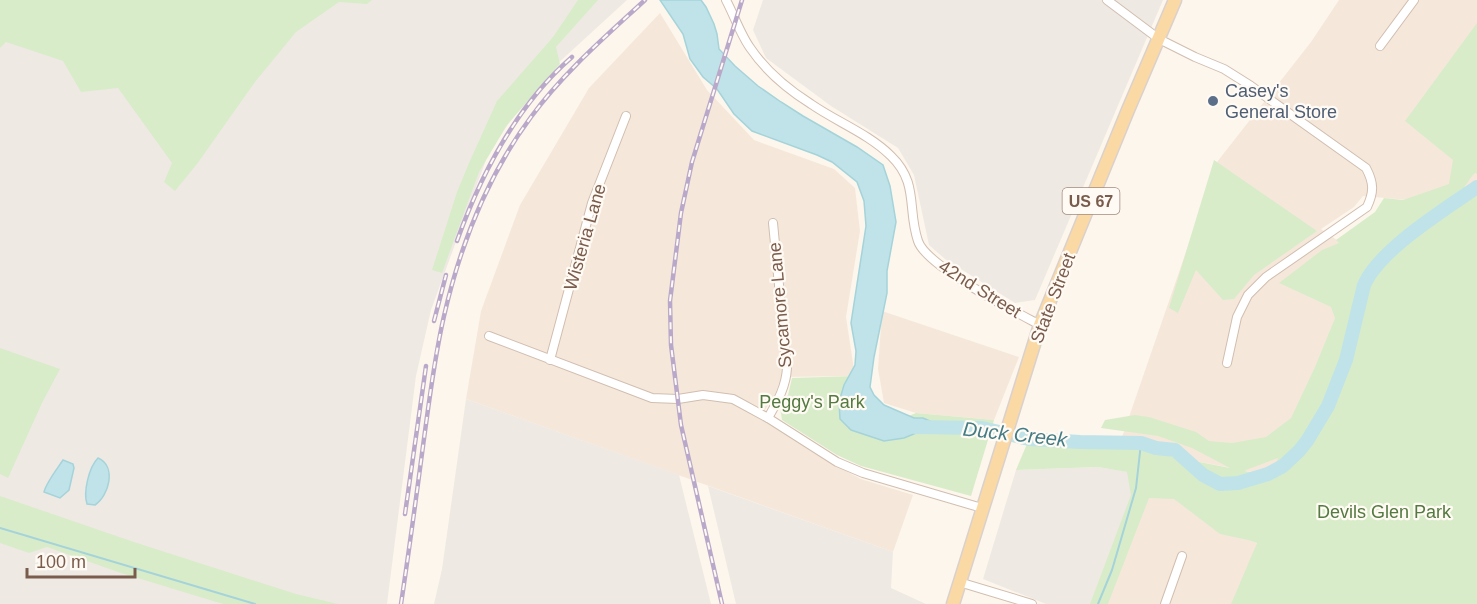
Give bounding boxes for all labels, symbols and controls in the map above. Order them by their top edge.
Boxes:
place label: Casey's General Store [1225,81,1337,122]
marker: Casey's General Store [1206,94,1220,108]
street label: Wisteria Lane [560,181,610,293]
road number: US 67 [1062,188,1120,214]
street label: Sycamore Lane [765,241,795,369]
street label: State Street [1027,250,1079,346]
street label: 42nd Street [935,256,1025,322]
park label: Peggy's Park [759,392,866,412]
water label: Duck Creek [962,418,1069,451]
park label: Devils Glen Park [1317,502,1452,522]
scale bar [27,541,135,579]
text: 100 m [36,552,86,572]

